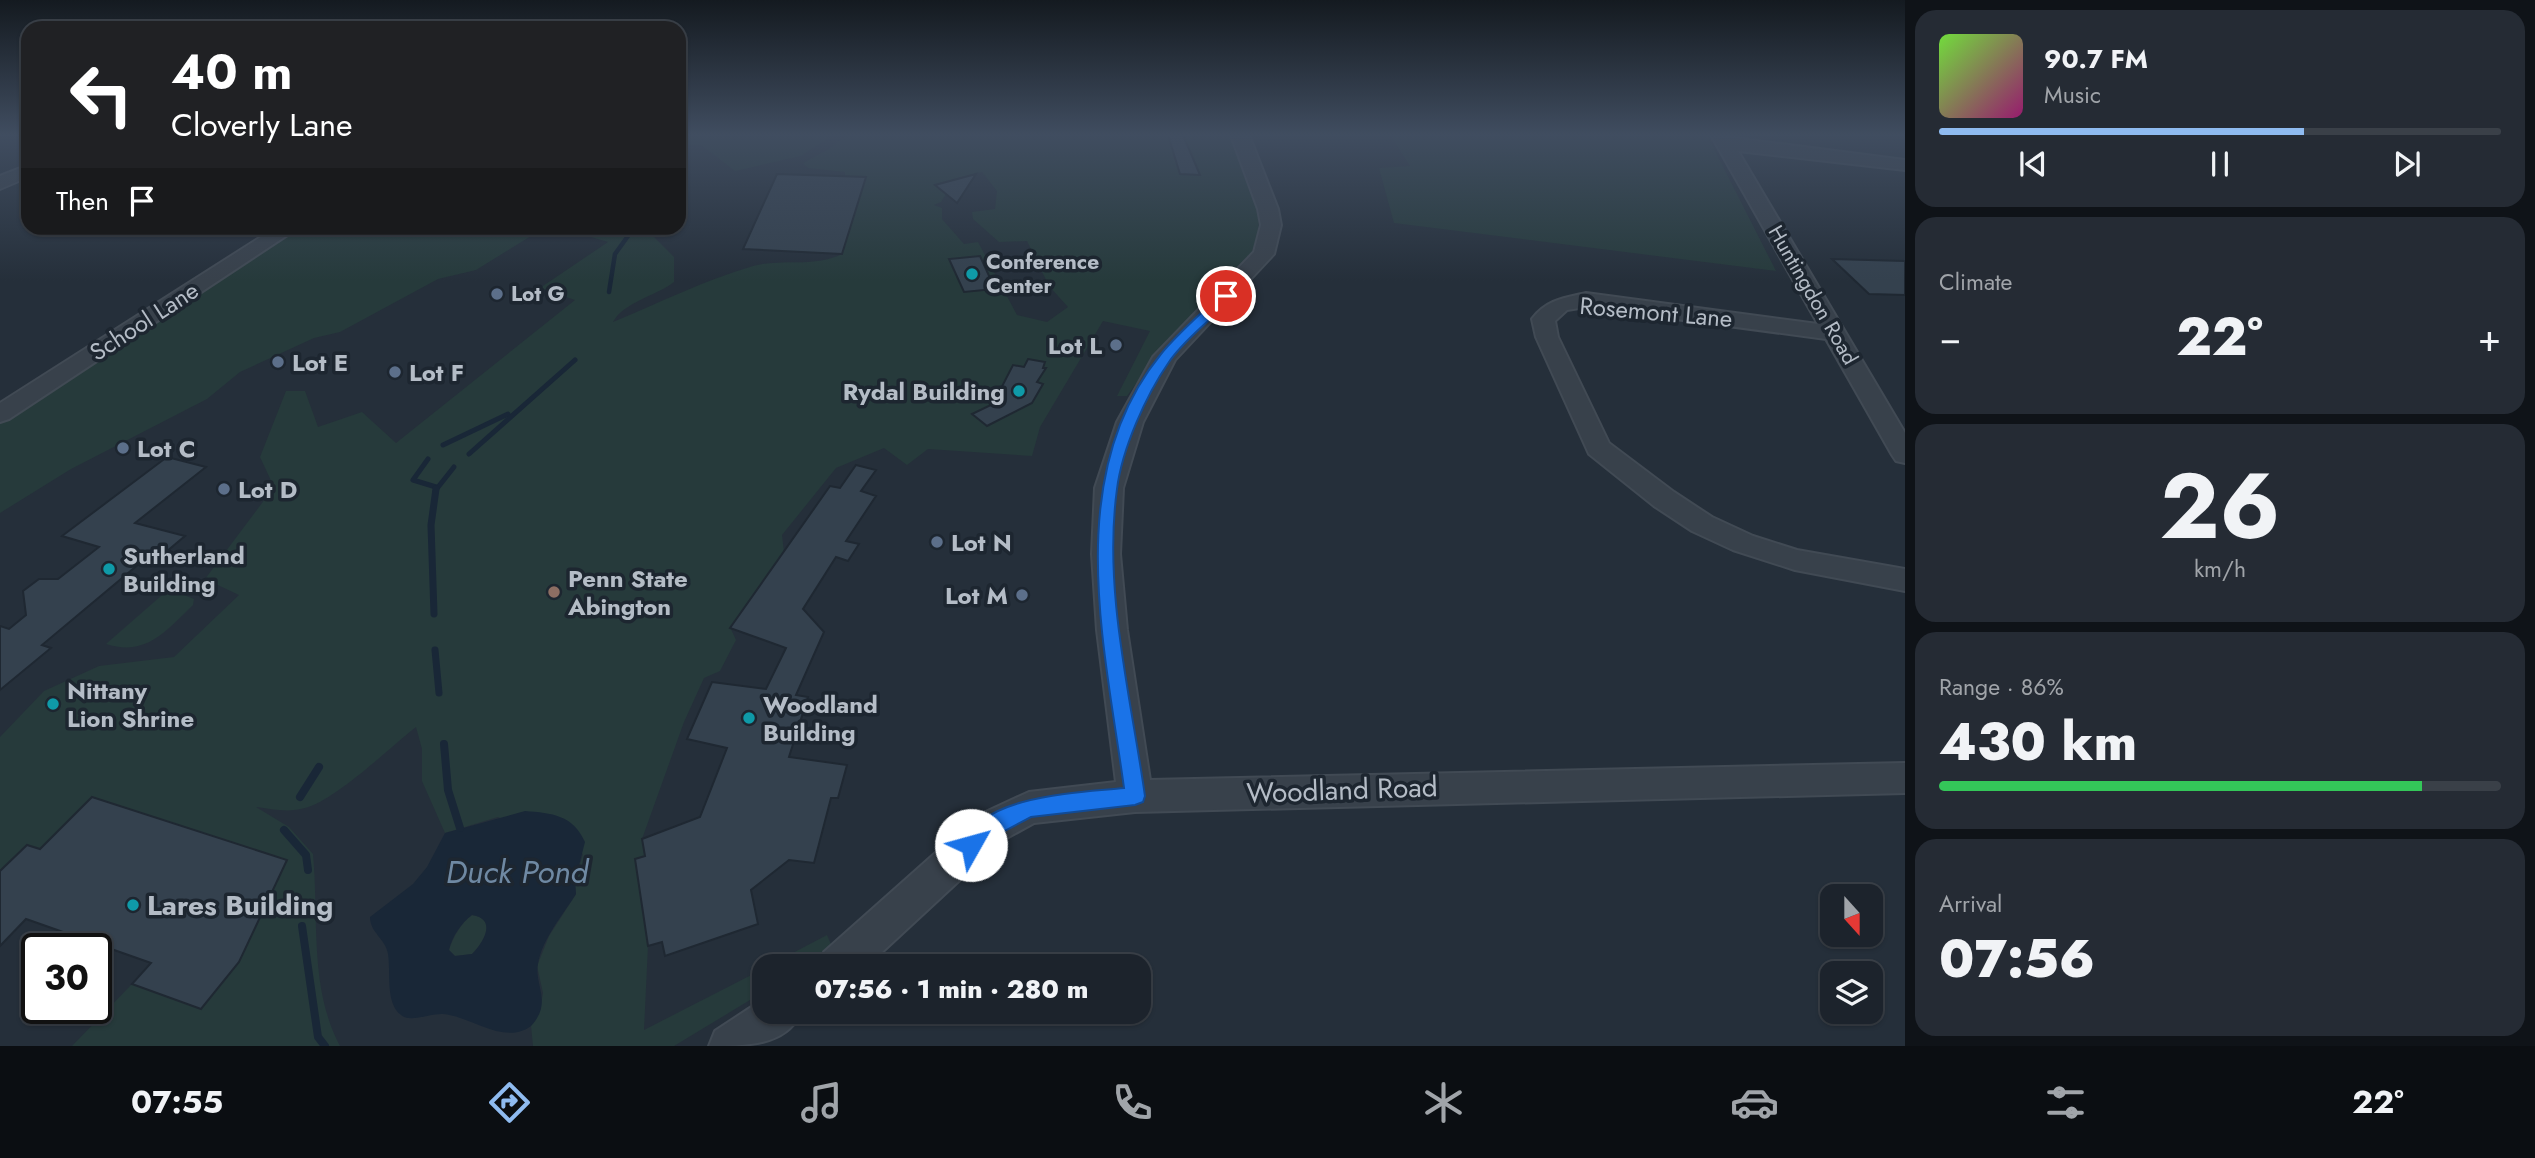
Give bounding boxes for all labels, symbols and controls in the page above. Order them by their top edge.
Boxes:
text: 40 m [171,37,293,107]
text: 90.7 FM [2044,40,2148,78]
icon: left [56,49,147,140]
text: Music [2044,78,2101,112]
text: Cloverly Lane [171,102,352,148]
icon: previous [2014,145,2052,183]
icon: pause [2201,145,2239,183]
icon: next [2388,145,2426,183]
text: Then [56,182,109,220]
icon: arrive [123,182,161,220]
street label: Huntingdon Road [1761,220,1865,370]
place label: Conference Center [986,247,1099,301]
text: Climate [1939,265,2012,299]
marker: Conference Center [964,266,980,282]
pin [1196,266,1256,326]
street label: School Lane [83,273,205,369]
icon: arrive [1207,277,1245,315]
place label: Lot G [511,279,565,309]
marker: Lot G [489,286,505,302]
street label: Rosemont Lane [1578,288,1734,336]
text: 22° [2176,299,2263,375]
text: − [1939,310,1961,365]
text: + [2478,310,2501,365]
place label: Lot L [1048,328,1102,363]
marker: Lot L [1108,337,1124,353]
place label: Lot E [292,345,348,380]
marker: Lot E [270,354,286,370]
place label: Lot F [409,355,464,390]
marker: Lot F [387,364,403,380]
place label: Rydal Building [843,374,1005,409]
marker: Rydal Building [1011,383,1027,399]
place label: Lot C [137,431,196,466]
marker: Lot C [115,440,131,456]
text: 26 [2160,441,2280,572]
place label: Lot D [238,472,297,507]
marker: Lot D [216,481,232,497]
place label: Lot N [951,525,1012,560]
marker: Lot N [929,534,945,550]
place label: Sutherland Building [123,538,245,601]
text: km/h [2194,552,2246,586]
marker: Sutherland Building [101,561,117,577]
place label: Penn State Abington [567,561,688,624]
place label: Lot M [945,578,1008,613]
marker: Penn State Abington [546,584,562,600]
marker: Lot M [1014,587,1030,603]
text: Range · 86% [1939,670,2064,704]
place label: Nittany Lion Shrine [67,673,194,736]
place label: Woodland Building [763,687,878,750]
marker: Nittany Lion Shrine [45,696,61,712]
text: 430 km [1939,704,2137,780]
marker: Woodland Building [741,710,757,726]
street label: Woodland Road [1246,766,1438,814]
position arrow [934,808,1008,882]
water label: Duck Pond [446,849,590,895]
north arrow [1820,884,1883,947]
map controls [1820,884,1883,1024]
place label: Lares Building [147,885,333,926]
text: Arrival [1939,887,2002,921]
marker: Lares Building [125,897,141,913]
text: 07:56 [1939,921,2095,997]
speed limit sign: 30 [21,933,112,1024]
button: layers [1820,961,1883,1024]
text: 07:56 · 1 min · 280 m [815,970,1088,1008]
icon: directions [485,1078,534,1127]
icon: music [797,1078,846,1127]
icon: phone [1108,1078,1157,1127]
icon: climate [1419,1078,1468,1127]
icon: car [1730,1078,1779,1127]
icon: filters [2041,1078,2090,1127]
text: 07:55 [131,1079,223,1125]
text: 22° [2352,1079,2404,1125]

